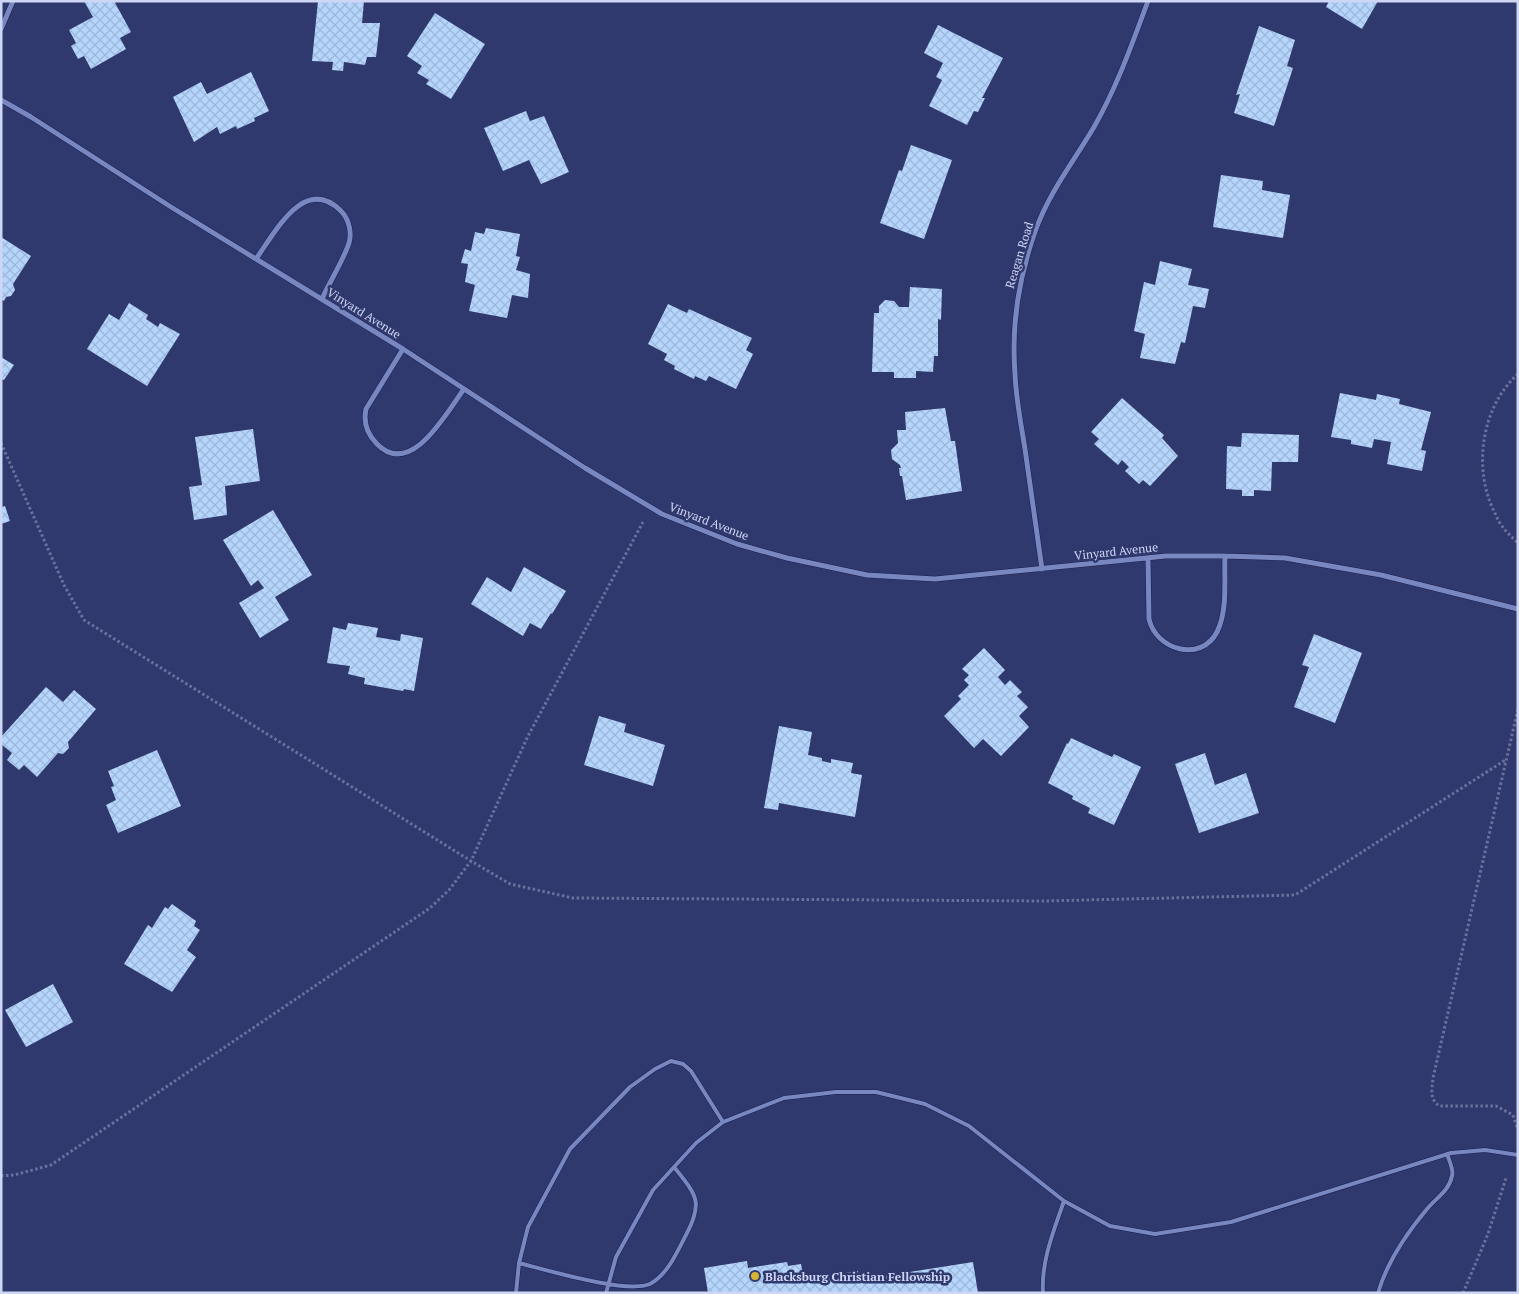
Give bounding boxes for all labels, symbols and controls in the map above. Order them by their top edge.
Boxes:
street label: Reagan Road [1002,220,1036,290]
street label: Vinyard Avenue [324,284,404,342]
street label: Vinyard Avenue [667,499,751,543]
street label: Vinyard Avenue [1073,539,1159,563]
place label: Blacksburg Christian Fellowship [765,1269,950,1284]
marker: Blacksburg Christian Fellowship [749,1270,761,1282]

